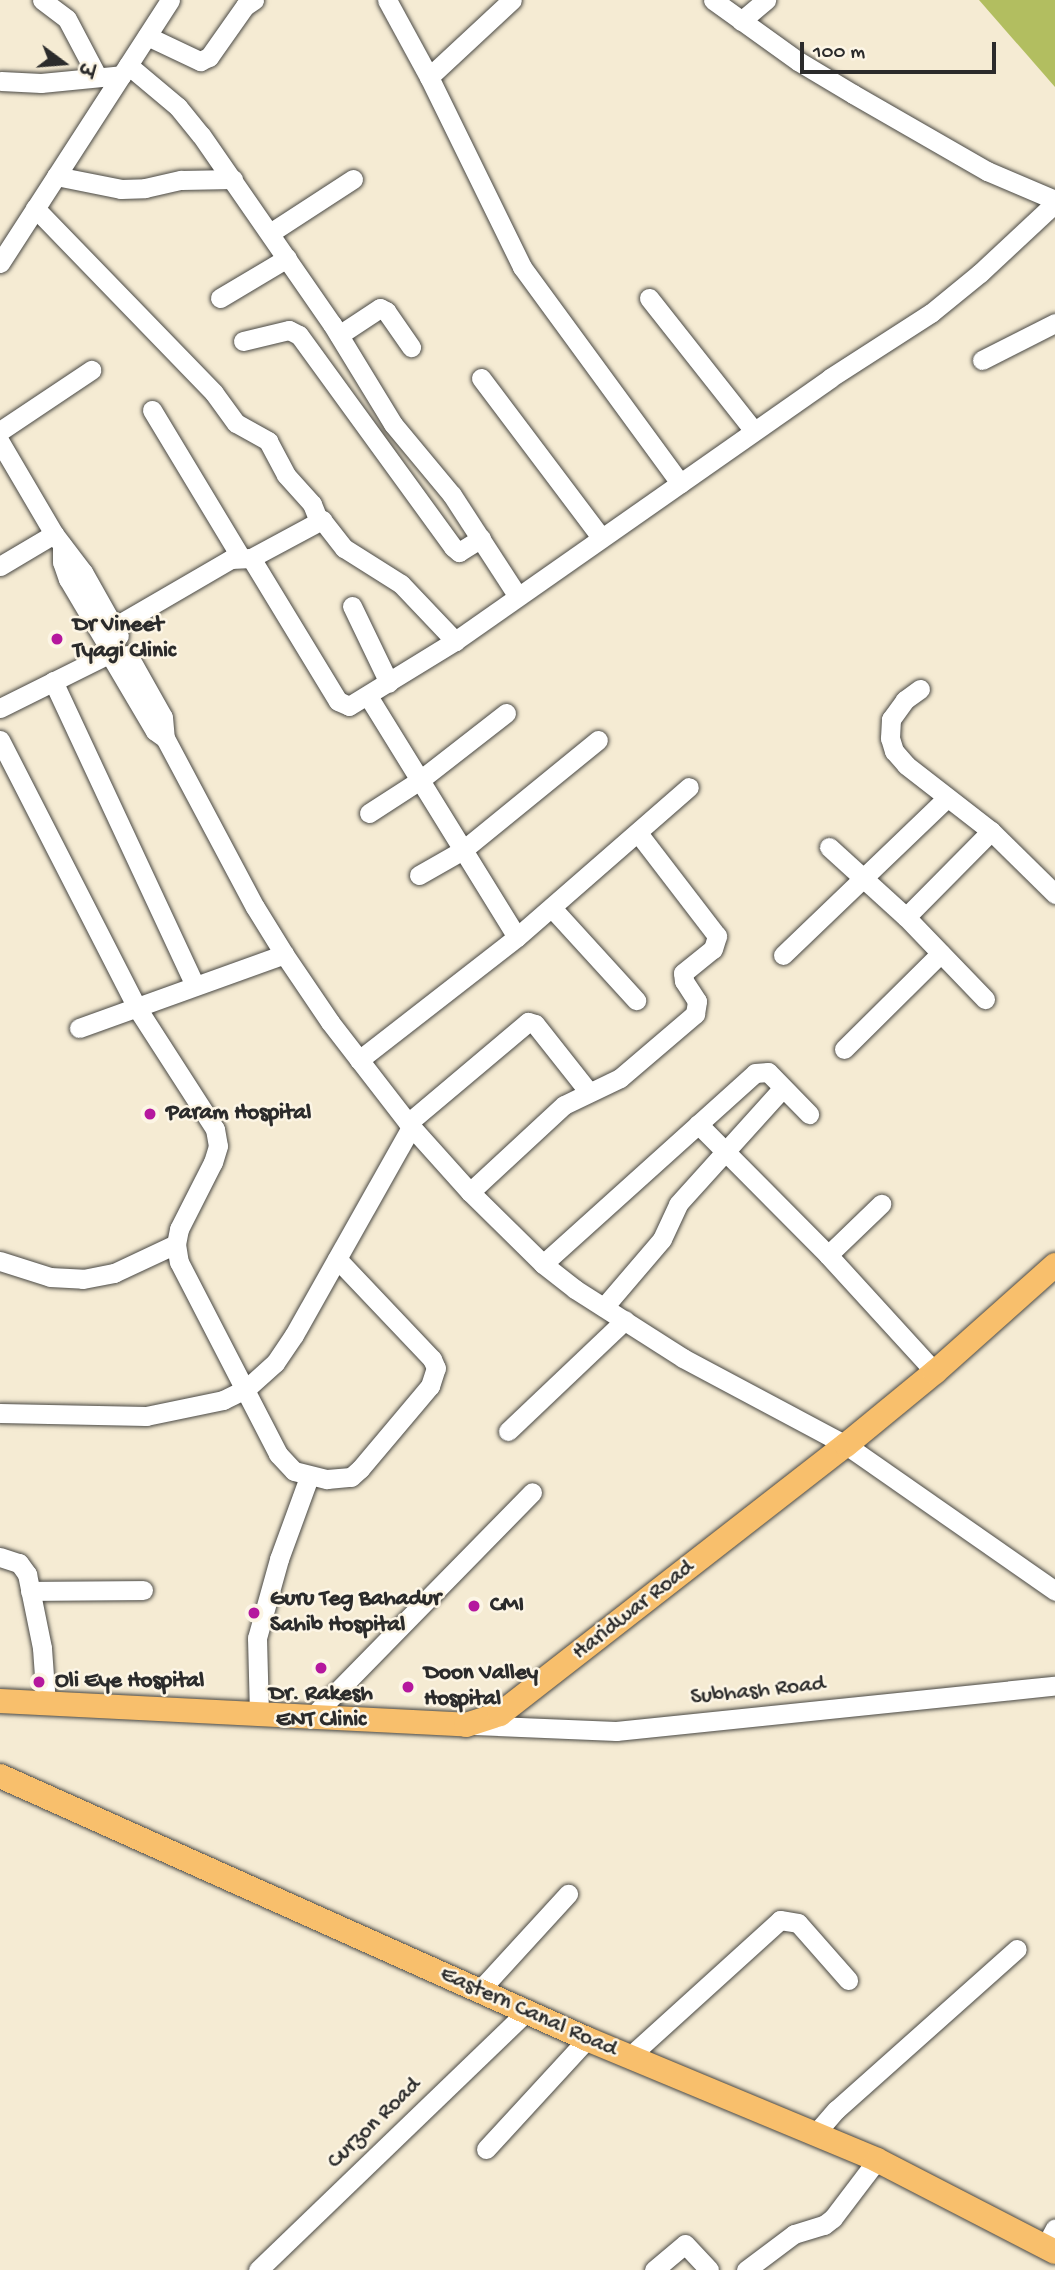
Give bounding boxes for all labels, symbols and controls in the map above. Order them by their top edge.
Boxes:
north arrow [28,28,98,98]
scale bar [803,28,999,72]
text: 100 m [813,41,865,66]
text: उ [71,60,96,78]
place label: Dr Vineet Tyagi Clinic [73,612,176,666]
marker: Dr Vineet Tyagi Clinic [47,629,67,649]
place label: Param Hospital [166,1100,311,1128]
marker: Param Hospital [140,1104,160,1124]
street label: Haridwar Road [568,1555,700,1667]
place label: Guru Teg Bahadur Sahib Hospital [270,1586,441,1640]
place label: CMI [490,1592,524,1620]
marker: CMI [464,1596,484,1616]
marker: Guru Teg Bahadur Sahib Hospital [244,1603,264,1623]
marker: Dr. Rakesh ENT Clinic [311,1658,331,1678]
place label: Doon Valley Hospital [424,1660,538,1714]
place label: Oli Eye Hospital [55,1668,204,1696]
street label: Subhash Road [689,1671,827,1713]
marker: Oli Eye Hospital [29,1672,49,1692]
marker: Doon Valley Hospital [398,1677,418,1697]
place label: Dr. Rakesh ENT Clinic [269,1681,373,1735]
street label: Eastern Canal Road [435,1962,621,2064]
street label: Curzon Road [322,2072,428,2176]

